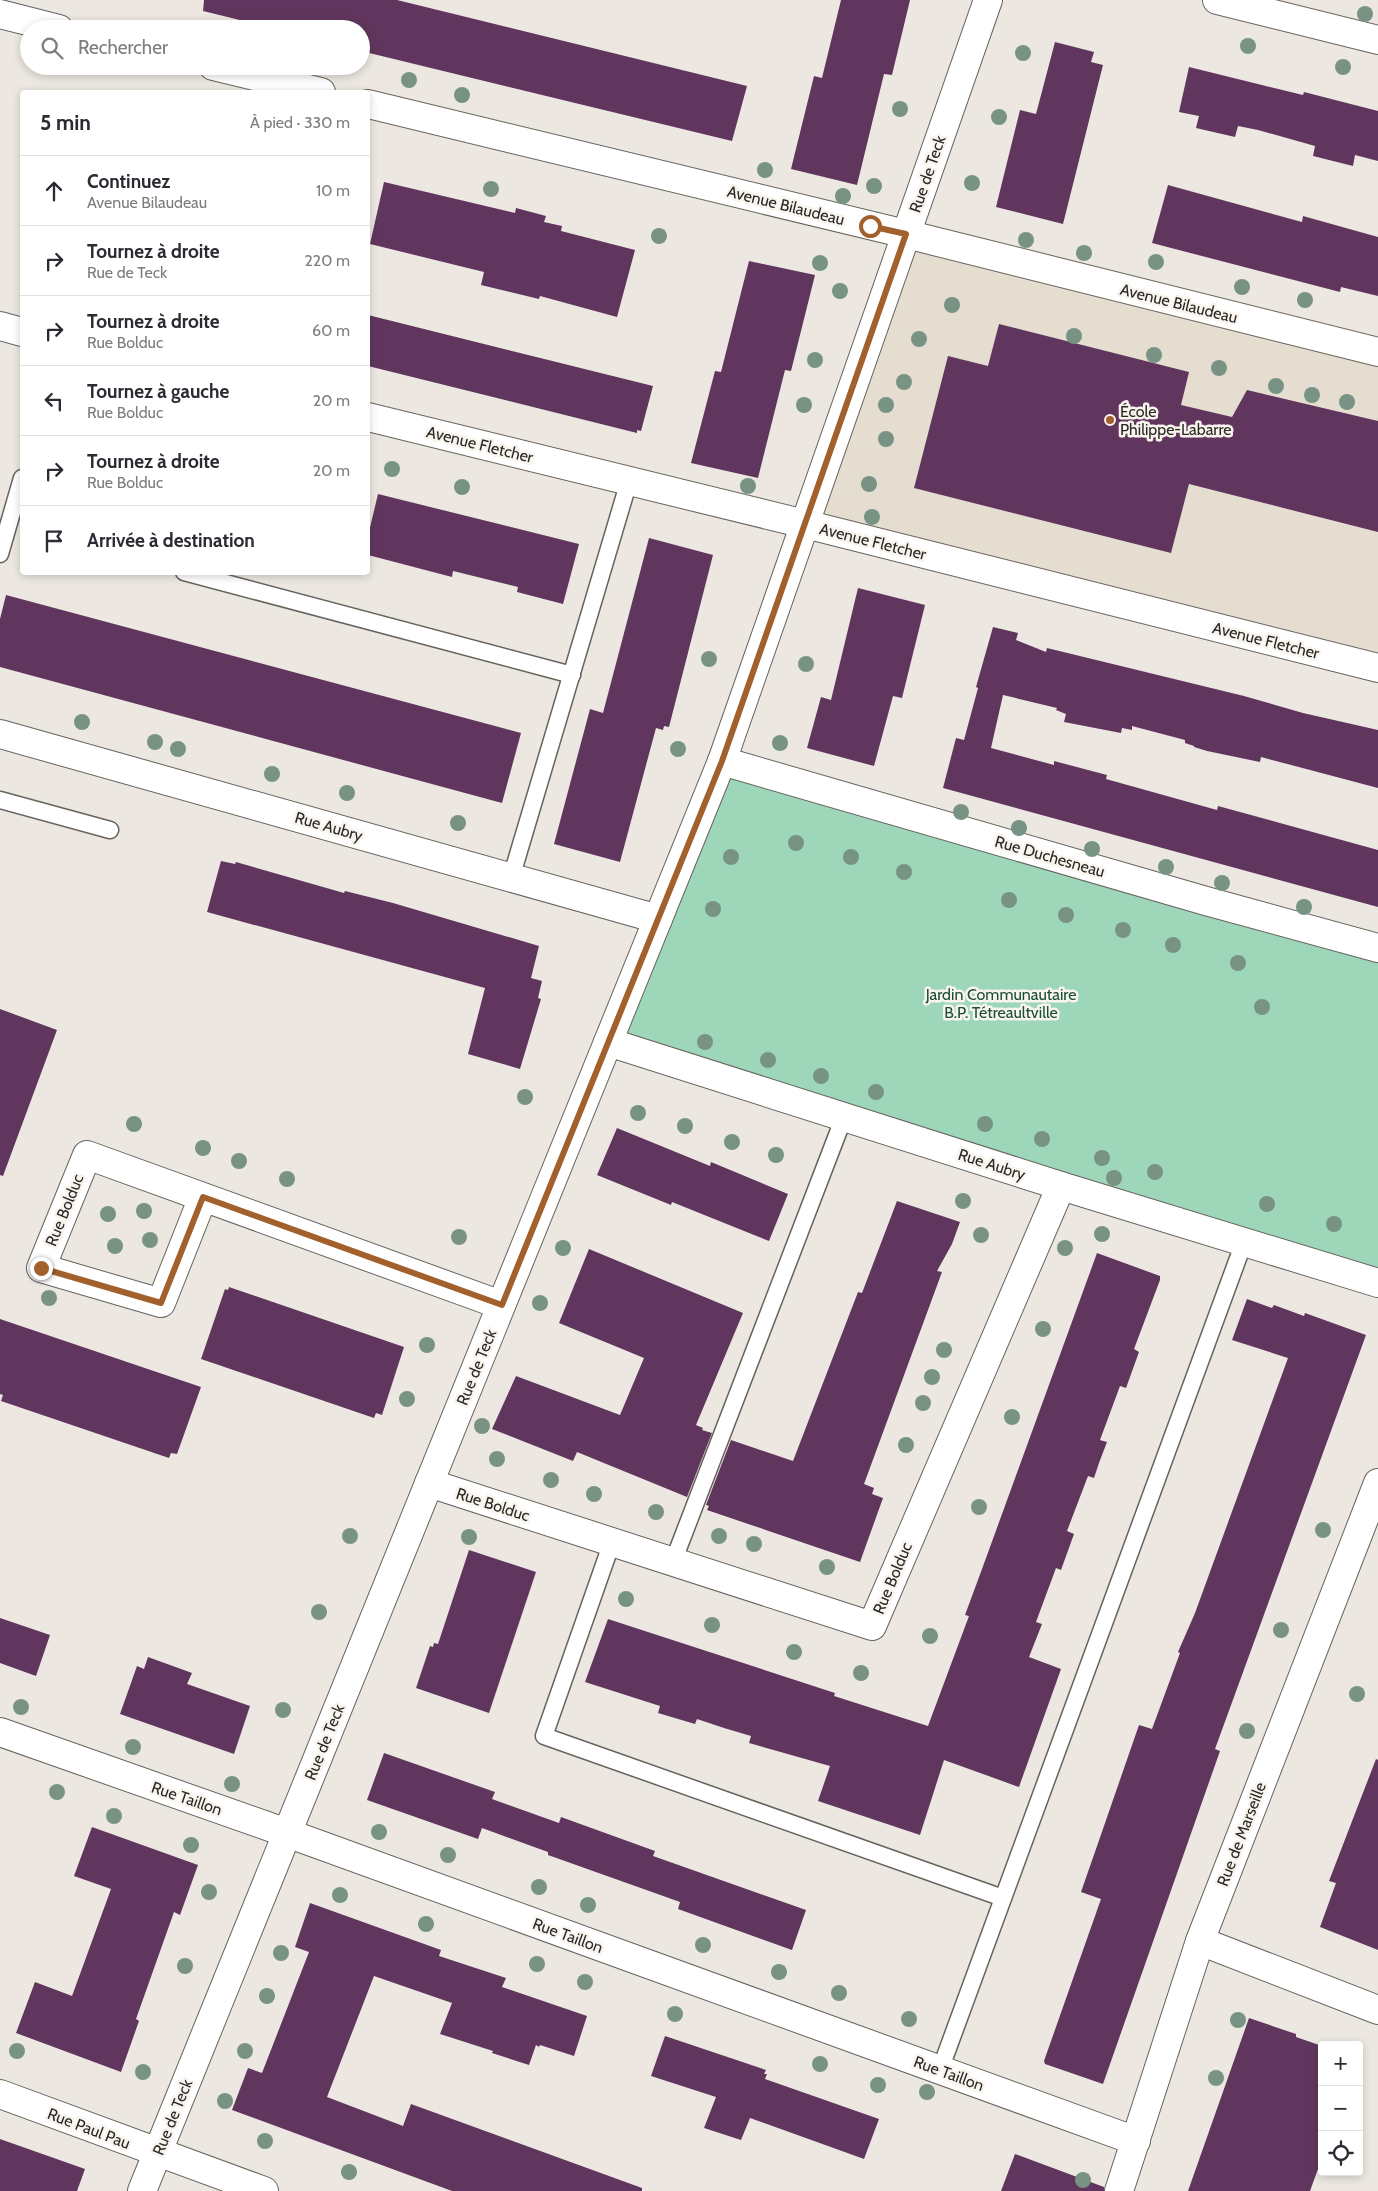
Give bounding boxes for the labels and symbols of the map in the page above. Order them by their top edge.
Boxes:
street label: Rue de Teck [905,132,950,215]
street label: Avenue Bilaudeau [725,182,846,229]
route start [859,215,882,238]
street label: Avenue Bilaudeau [1118,280,1239,327]
place label: École Philippe-Labarre [1120,402,1231,439]
marker: École Philippe-Labarre [1104,414,1116,426]
street label: Avenue Fletcher [425,422,536,467]
street label: Avenue Fletcher [818,519,929,564]
street label: Avenue Fletcher [1211,618,1322,663]
street label: Rue Aubry [293,808,365,845]
street label: Rue Duchesneau [993,832,1107,881]
park label: Jardin Communautaire B.P. Tétreaultville [925,985,1076,1022]
street label: Rue Aubry [956,1145,1028,1184]
street label: Rue Bolduc [41,1171,88,1249]
route end [30,1257,53,1280]
street label: Rue de Teck [453,1326,501,1408]
street label: Rue Bolduc [454,1484,532,1525]
street label: Rue Bolduc [869,1539,916,1617]
street label: Rue de Teck [301,1701,349,1783]
street label: Rue Taillon [149,1778,225,1819]
street label: Rue de Marseille [1213,1780,1270,1889]
street label: Rue Taillon [530,1914,606,1957]
street label: Rue Taillon [911,2052,987,2095]
street label: Rue de Teck [149,2076,197,2158]
street label: Rue Paul Pau [45,2104,133,2153]

